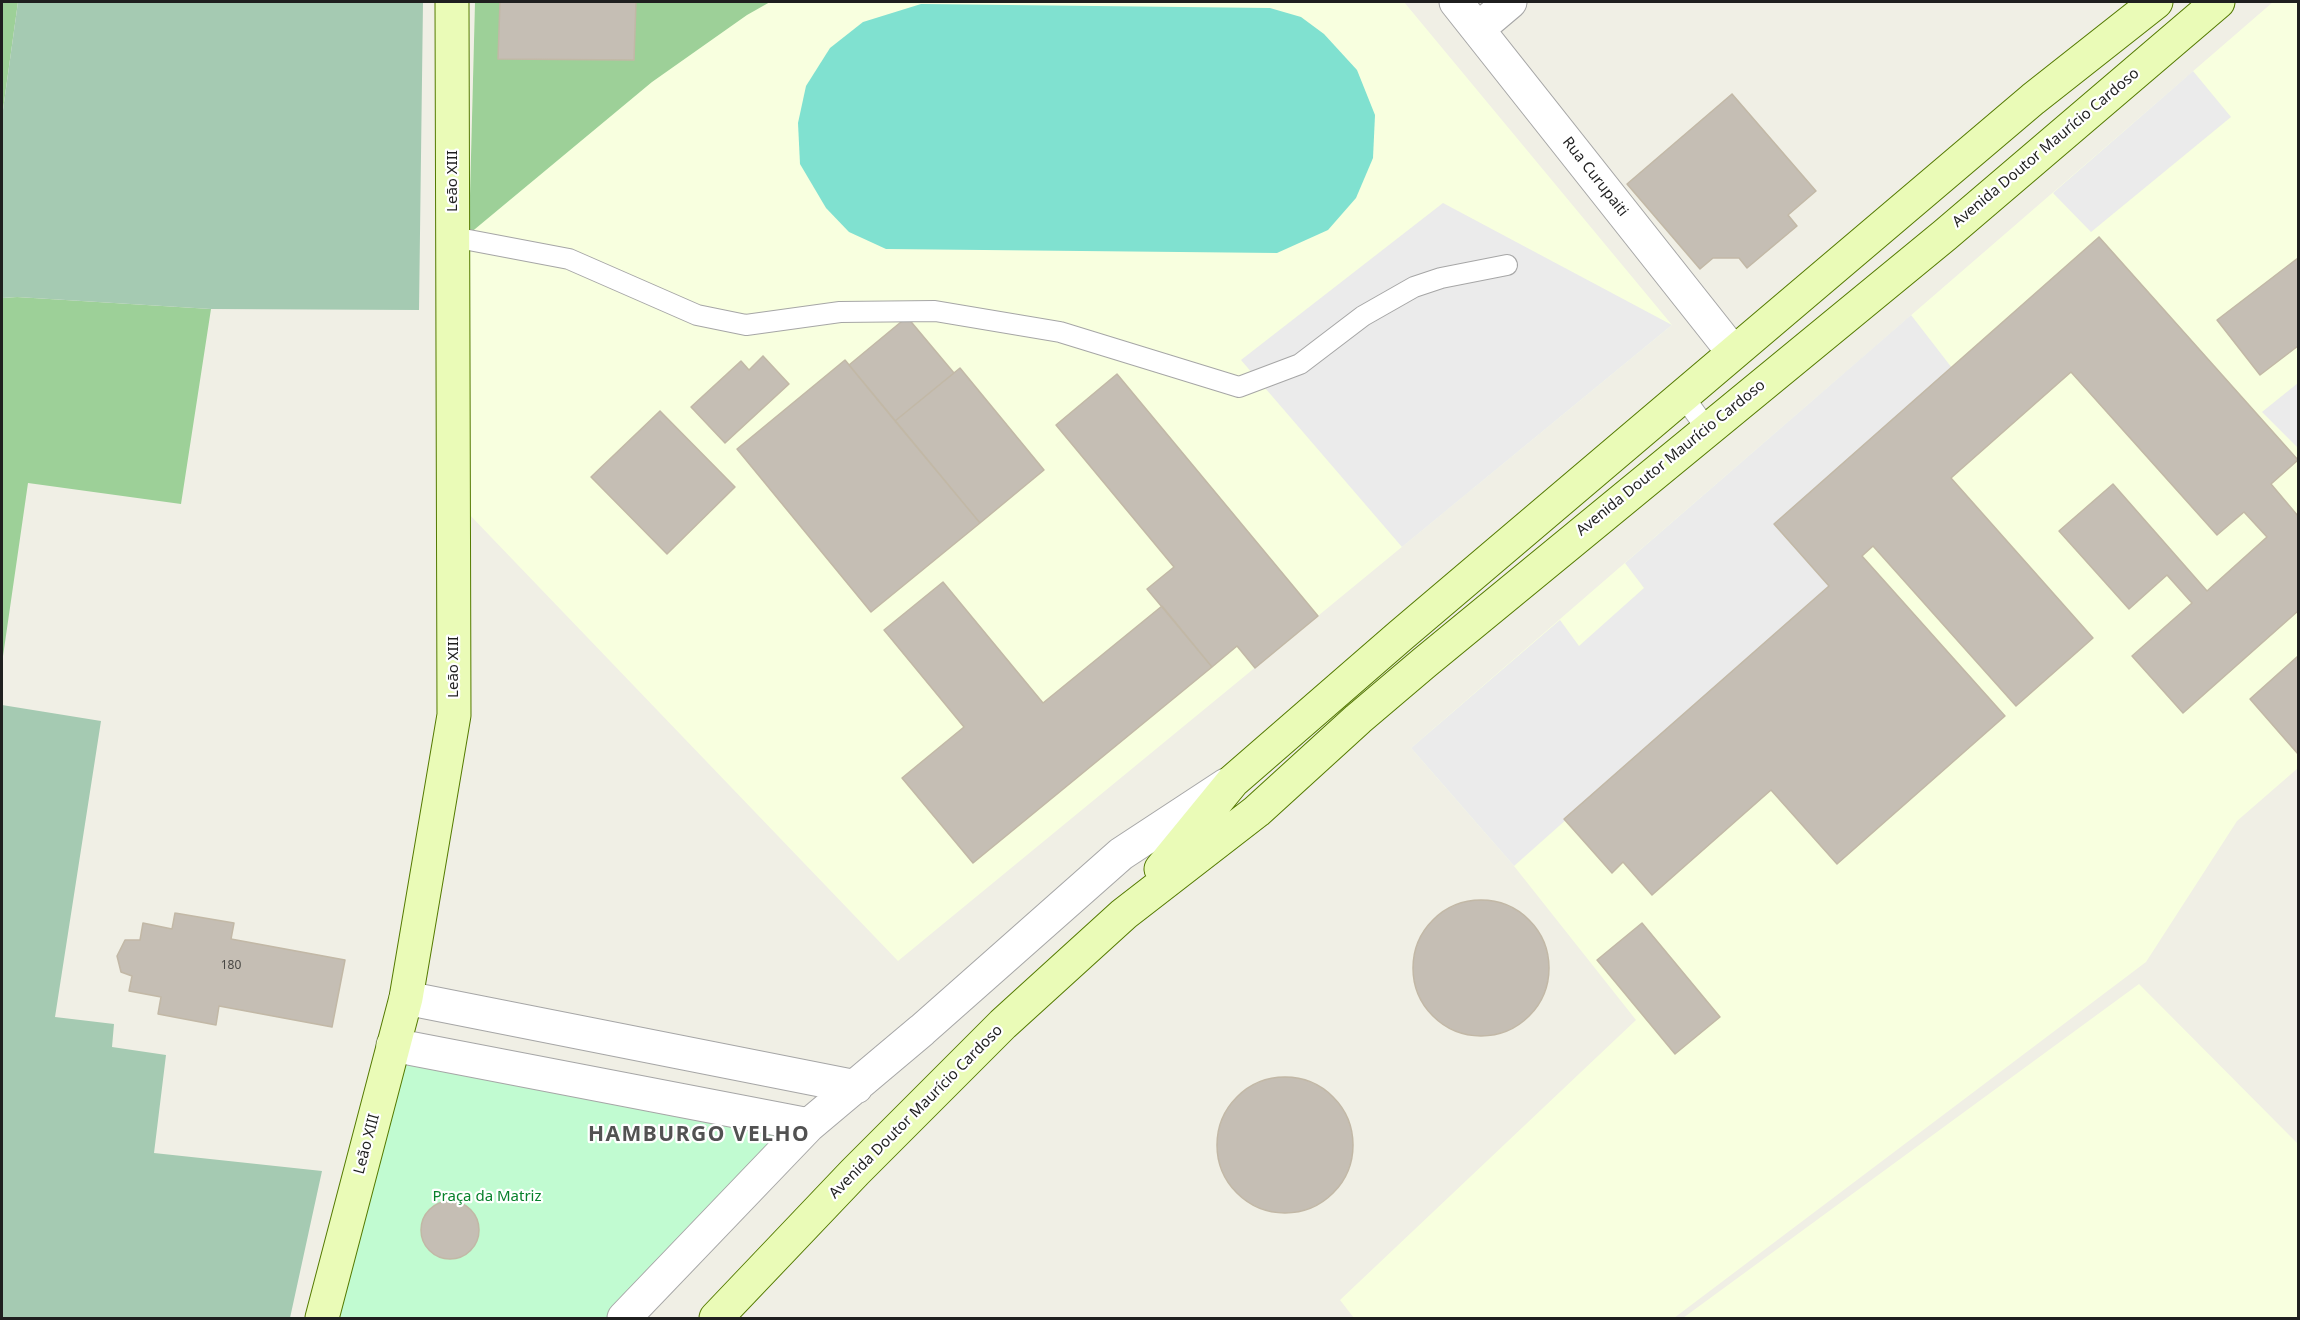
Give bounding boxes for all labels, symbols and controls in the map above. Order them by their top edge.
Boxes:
street label: Avenida Doutor Maurício Cardoso [1949,65,2143,231]
street label: Rua Curupaiti [1558,134,1632,220]
street label: Leão XIII [444,150,462,212]
street label: Avenida Doutor Maurício Cardoso [1573,376,1769,540]
street label: Leão XIII [445,636,463,698]
house number: 180 [221,959,241,973]
street label: Avenida Doutor Maurício Cardoso [825,1021,1007,1203]
street label: Leão XIII [350,1112,384,1176]
district label: HAMBURGO VELHO [588,1122,810,1148]
park label: Praça da Matriz [433,1188,541,1206]

